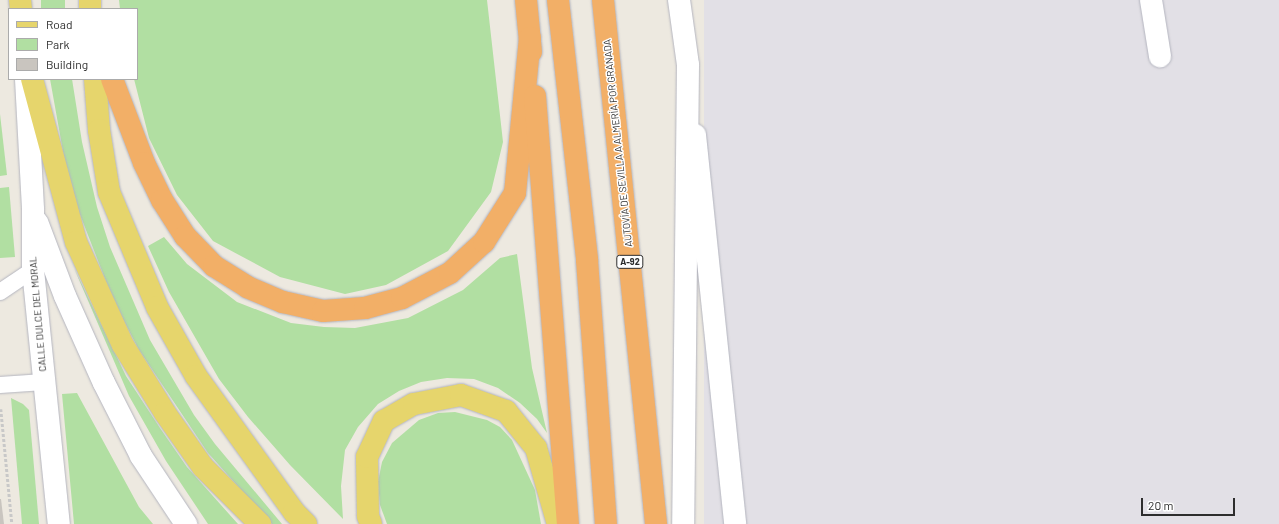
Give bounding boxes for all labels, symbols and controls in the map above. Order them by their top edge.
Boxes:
legend [8,8,138,80]
text: Road [46,17,73,31]
text: Park [46,37,70,51]
street label: AUTOVÍA DE SEVILLA A ALMERÍA POR GRANADA [601,39,635,247]
text: Building [46,57,88,71]
road number: A-92 [616,255,644,269]
street label: CALLE DULCE DEL MORAL [27,256,49,372]
scale bar [1143,490,1237,516]
text: 20 m [1148,498,1174,512]

